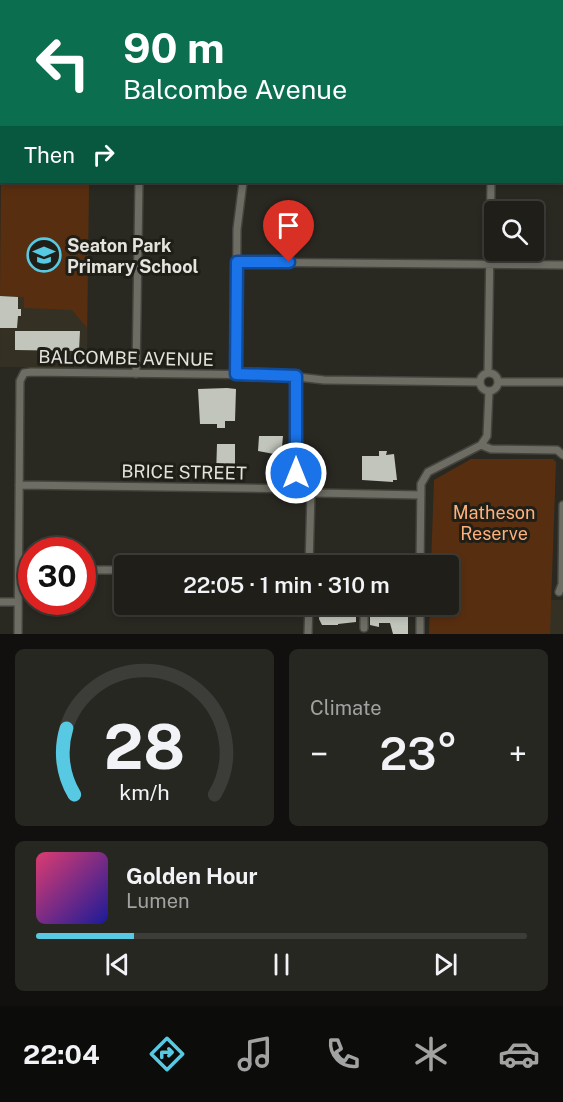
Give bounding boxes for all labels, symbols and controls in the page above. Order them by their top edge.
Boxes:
text: 90 m [123,23,225,72]
icon: left [24,24,102,102]
text: Balcombe Avenue [123,73,347,105]
icon: right [87,138,120,171]
text: Then [24,142,75,168]
pin [263,200,314,262]
map controls [484,201,544,261]
button: search [484,201,544,261]
icon: arrive [272,209,305,242]
place label: Seaton Park Primary School [67,235,199,277]
school or university icon: Seaton Park Primary School [26,237,62,273]
street label: BALCOMBE AVENUE [38,346,214,370]
position arrow [264,441,328,505]
street label: BRICE STREET [121,460,247,484]
park label: Matheson Reserve [453,502,535,544]
speed limit sign: 30 [18,537,96,615]
text: 22:05 · 1 min · 310 m [183,572,390,598]
text: Climate [310,696,382,720]
text: 28 [104,710,185,783]
text: 23° [379,727,458,780]
text: − [310,735,328,773]
text: + [509,735,527,773]
text: km/h [119,780,170,805]
text: Golden Hour [126,863,257,889]
text: Lumen [126,889,190,913]
icon: previous [101,948,134,981]
icon: pause [265,948,298,981]
icon: next [429,948,462,981]
icon: directions [146,1033,188,1075]
icon: music [234,1033,276,1075]
icon: phone [322,1033,364,1075]
icon: climate [410,1033,452,1075]
icon: car [498,1033,540,1075]
text: 22:04 [23,1038,100,1070]

